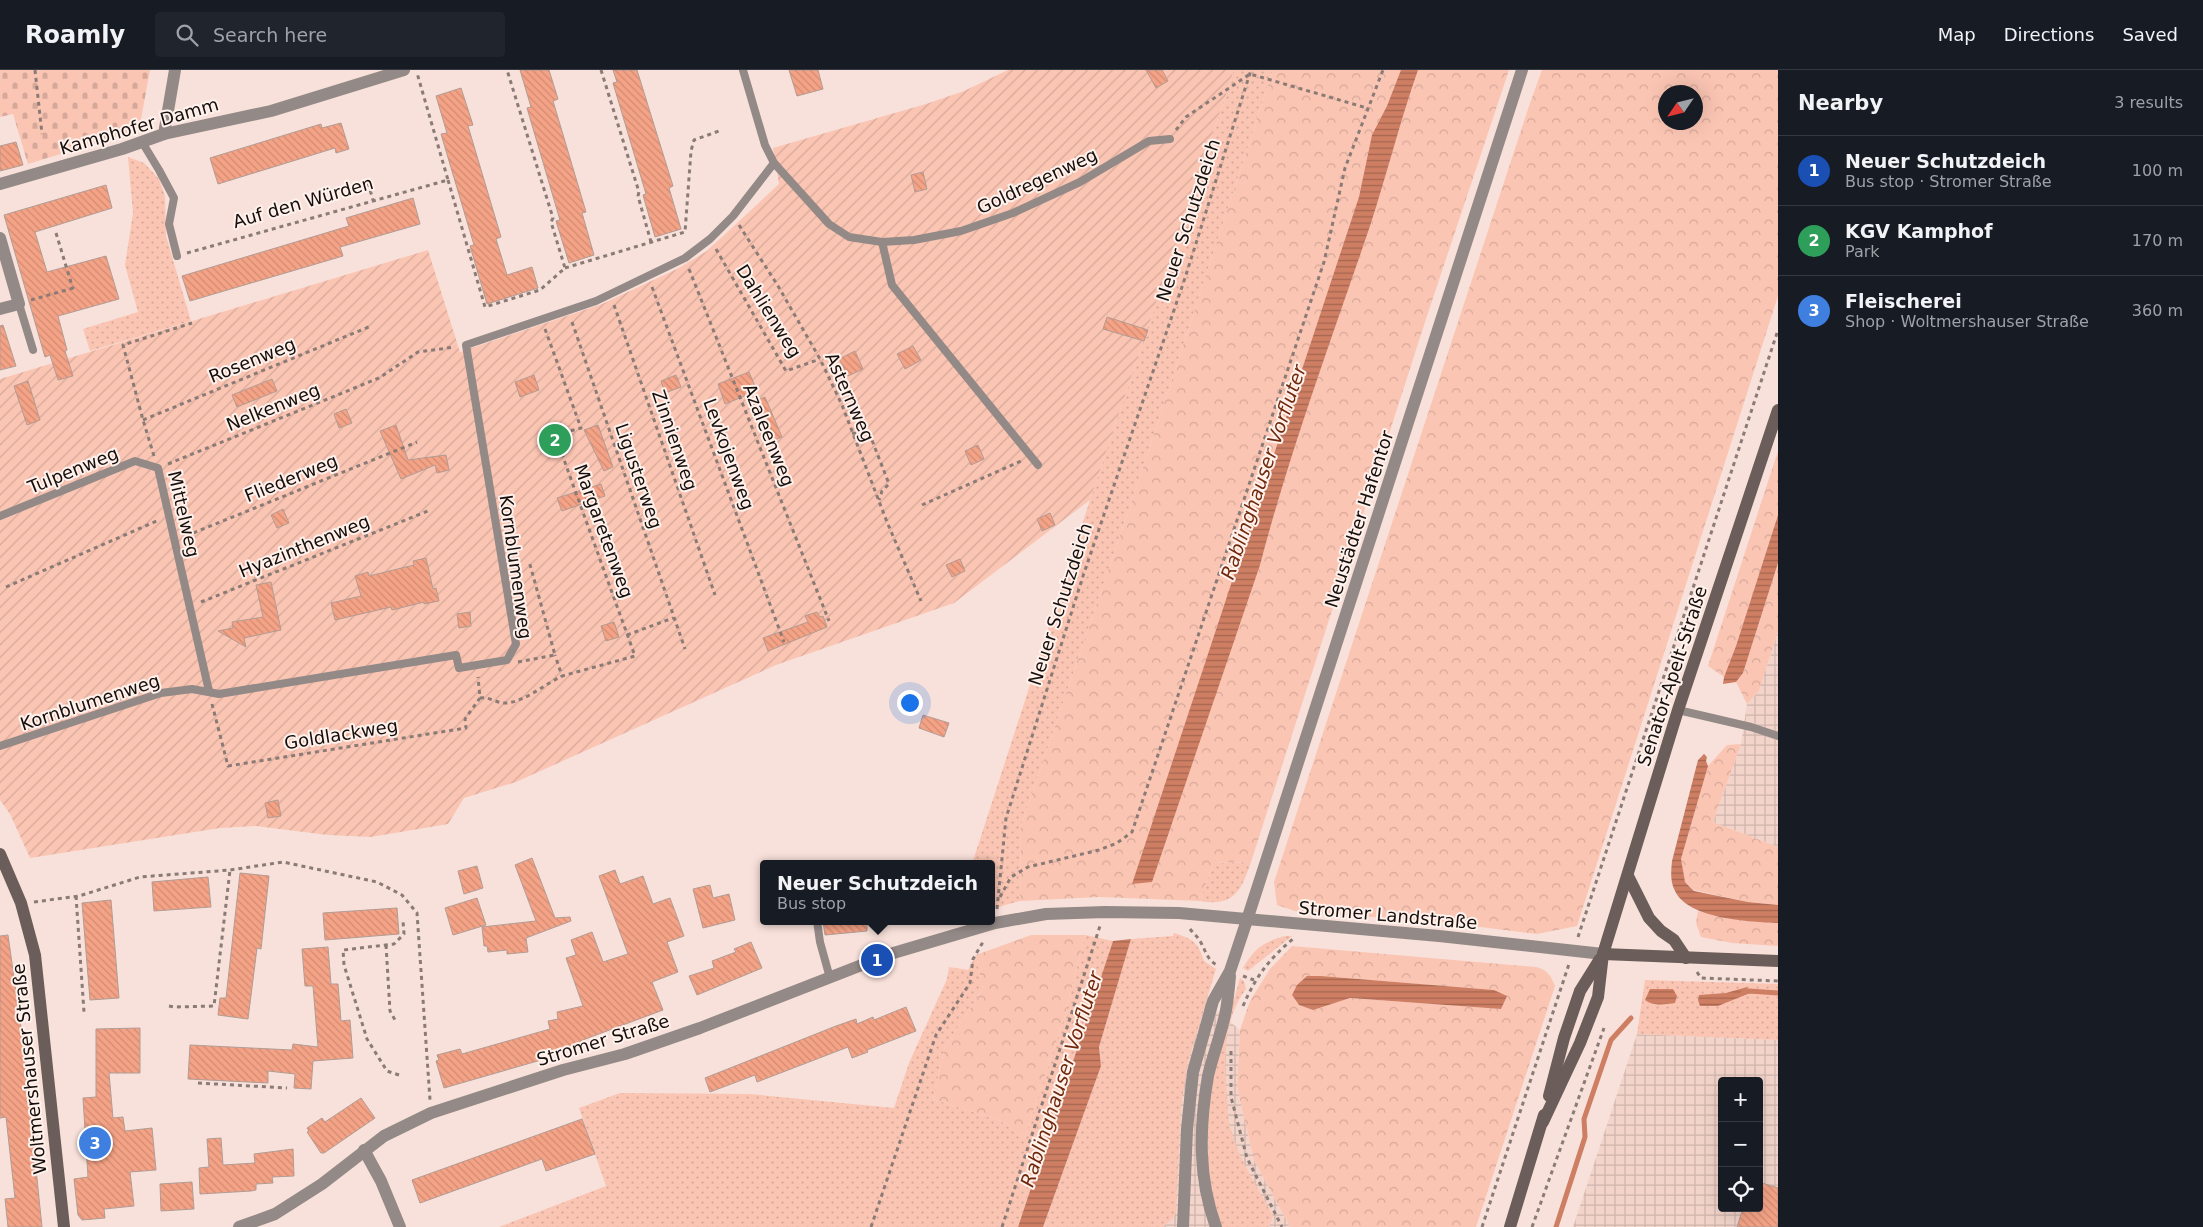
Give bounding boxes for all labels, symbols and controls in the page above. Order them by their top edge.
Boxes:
search box [155,12,505,57]
text: Roamly [25,21,125,49]
icon: search [173,21,201,49]
text: Search here [213,24,327,46]
text: Map [1938,24,1976,45]
text: Directions [2004,24,2094,45]
text: Saved [2122,24,2178,45]
north arrow [1658,85,1703,130]
text: Nearby [1798,91,1883,115]
street label: Kamphofer Damm [57,93,221,159]
text: 3 results [2114,93,2183,112]
street label: Neuer Schutzdeich [1152,136,1224,304]
street label: Goldregenweg [973,144,1101,218]
text: Neuer Schutzdeich [1845,150,2046,172]
text: 1 [1808,161,1820,180]
text: 100 m [2132,161,2183,180]
street label: Auf den Würden [230,172,376,232]
text: Bus stop · Stromer Straße [1845,172,2052,191]
text: KGV Kamphof [1845,220,1992,242]
text: 2 [1808,231,1820,250]
text: 170 m [2132,231,2183,250]
text: Park [1845,242,1880,261]
street label: Dahlienweg [732,260,806,362]
text: Fleischerei [1845,290,1962,312]
text: 3 [1808,301,1820,320]
text: 360 m [2132,301,2183,320]
text: Shop · Woltmershauser Straße [1845,312,2089,331]
street label: Rosenweg [206,333,298,387]
street label: Asternweg [821,349,879,445]
water label: Rablinghauser Vorfluter [1216,361,1310,582]
street label: Nelkenweg [223,379,323,435]
street label: Azaleenweg [739,381,799,489]
street label: Zinnienweg [648,387,702,493]
street label: Levkojenweg [699,395,759,513]
pin: 2 [539,421,571,459]
street label: Ligusterweg [611,421,667,531]
street label: Neustädter Hafentor [1320,427,1398,610]
street label: Tulpenweg [24,442,121,498]
street label: Fliederweg [241,450,341,506]
street label: Margaretenweg [570,461,638,601]
street label: Mittelweg [164,469,204,559]
street label: Kornblumenweg [495,493,537,641]
street label: Hyazinthenweg [236,510,372,582]
street label: Neuer Schutzdeich [1024,520,1096,688]
street label: Senator-Apelt-Straße [1633,583,1711,769]
street label: Kornblumenweg [18,670,162,734]
your location [897,690,923,716]
street label: Goldlackweg [283,715,399,753]
popup [760,860,995,925]
text: Neuer Schutzdeich [777,872,978,894]
text: Bus stop [777,894,846,913]
street label: Stromer Landstraße [1298,897,1478,933]
pin: 1 [861,941,893,979]
street label: Woltmershauser Straße [7,963,51,1175]
water label: Rablinghauser Vorfluter [1016,967,1107,1190]
street label: Stromer Straße [534,1010,672,1070]
map controls [1718,1077,1763,1212]
button: + [1718,1077,1763,1122]
button: − [1718,1122,1763,1167]
pin: 3 [79,1124,111,1162]
button: locate [1718,1167,1763,1212]

